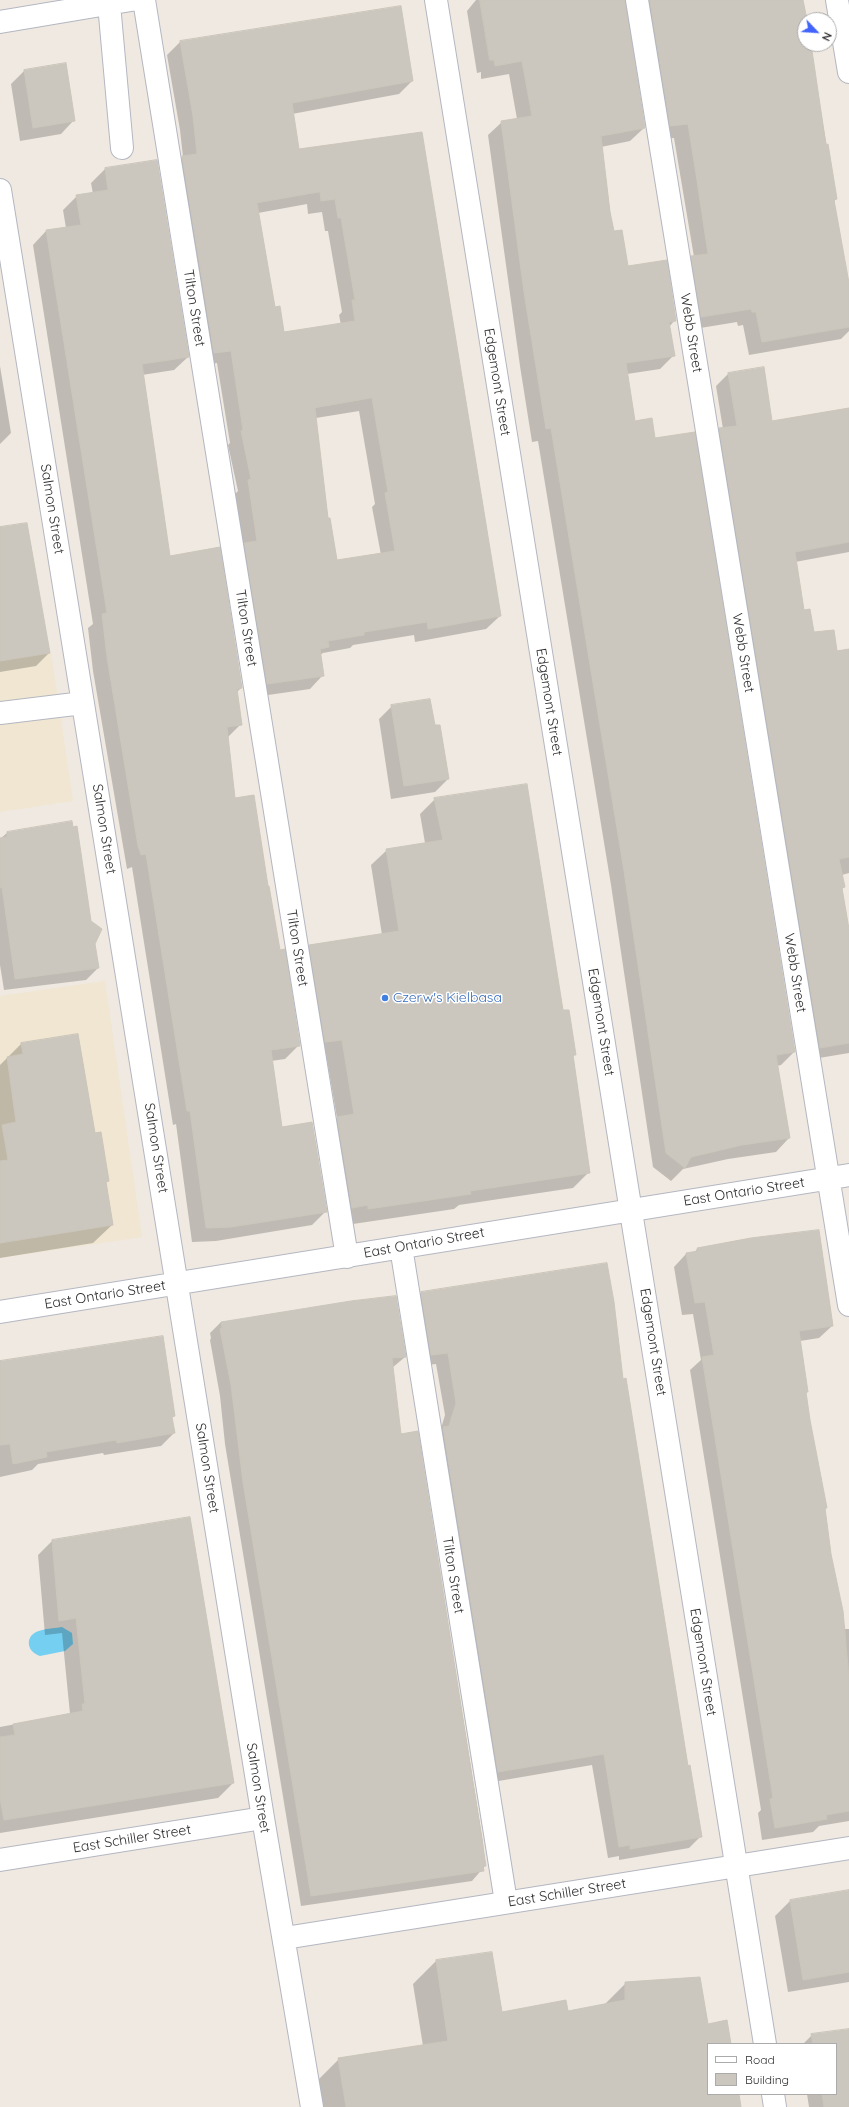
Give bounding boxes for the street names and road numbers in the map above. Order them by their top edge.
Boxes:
street label: Tilton Street [180,268,208,348]
street label: Webb Street [676,292,706,374]
street label: Edgemont Street [480,327,514,437]
street label: Salmon Street [37,463,67,555]
street label: Tilton Street [232,588,260,668]
street label: Webb Street [728,612,758,694]
street label: Edgemont Street [532,647,566,757]
street label: Salmon Street [89,783,119,875]
street label: Tilton Street [283,908,311,988]
street label: Webb Street [780,932,810,1014]
street label: Edgemont Street [584,967,618,1077]
street label: Salmon Street [141,1102,171,1194]
street label: East Ontario Street [682,1174,806,1210]
street label: East Ontario Street [362,1224,486,1262]
street label: East Ontario Street [43,1277,167,1313]
street label: Edgemont Street [636,1287,670,1397]
street label: Salmon Street [192,1422,222,1514]
street label: Tilton Street [439,1535,467,1615]
street label: Edgemont Street [686,1607,720,1717]
street label: Salmon Street [243,1742,273,1834]
street label: East Schiller Street [72,1821,192,1857]
street label: East Schiller Street [507,1875,627,1911]

